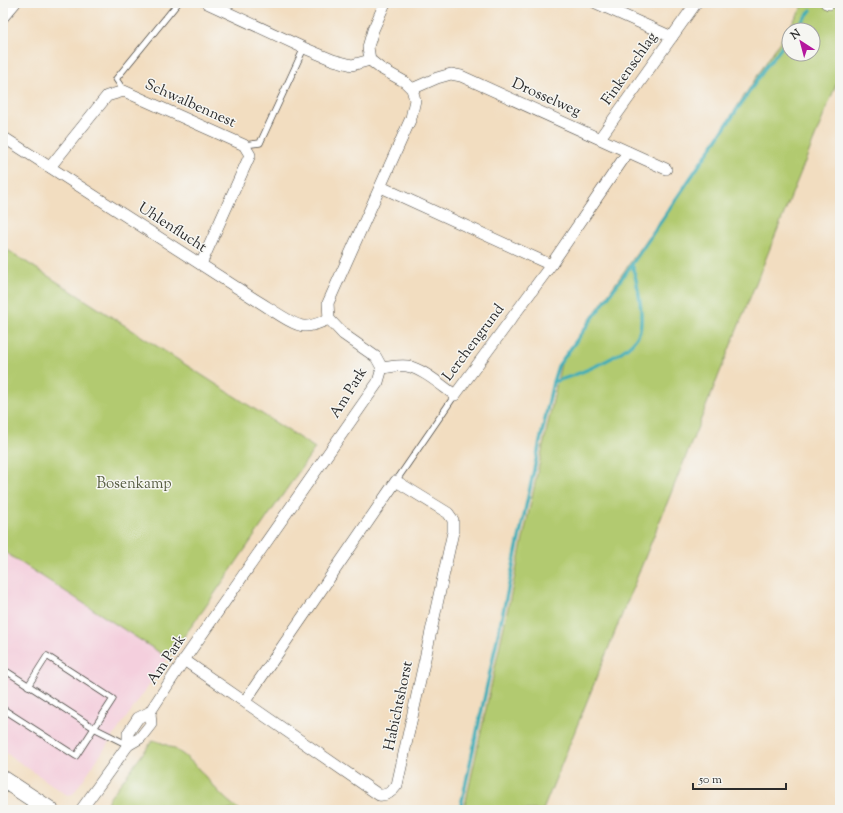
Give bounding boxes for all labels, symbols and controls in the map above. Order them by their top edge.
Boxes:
north arrow [781,22,821,62]
text: N [787,26,804,44]
street label: Finkenschlag [597,28,663,110]
street label: Drosselweg [508,73,584,123]
street label: Schwalbennest [141,75,239,133]
street label: Uhlenflucht [133,198,211,258]
street label: Lerchengrund [438,300,510,386]
street label: Am Park [325,363,373,423]
park label: Bosenkamp [96,474,172,495]
street label: Am Park [143,631,191,689]
street label: Habichtshorst [379,659,419,753]
scale bar [693,765,786,791]
text: 50 m [698,771,722,789]

